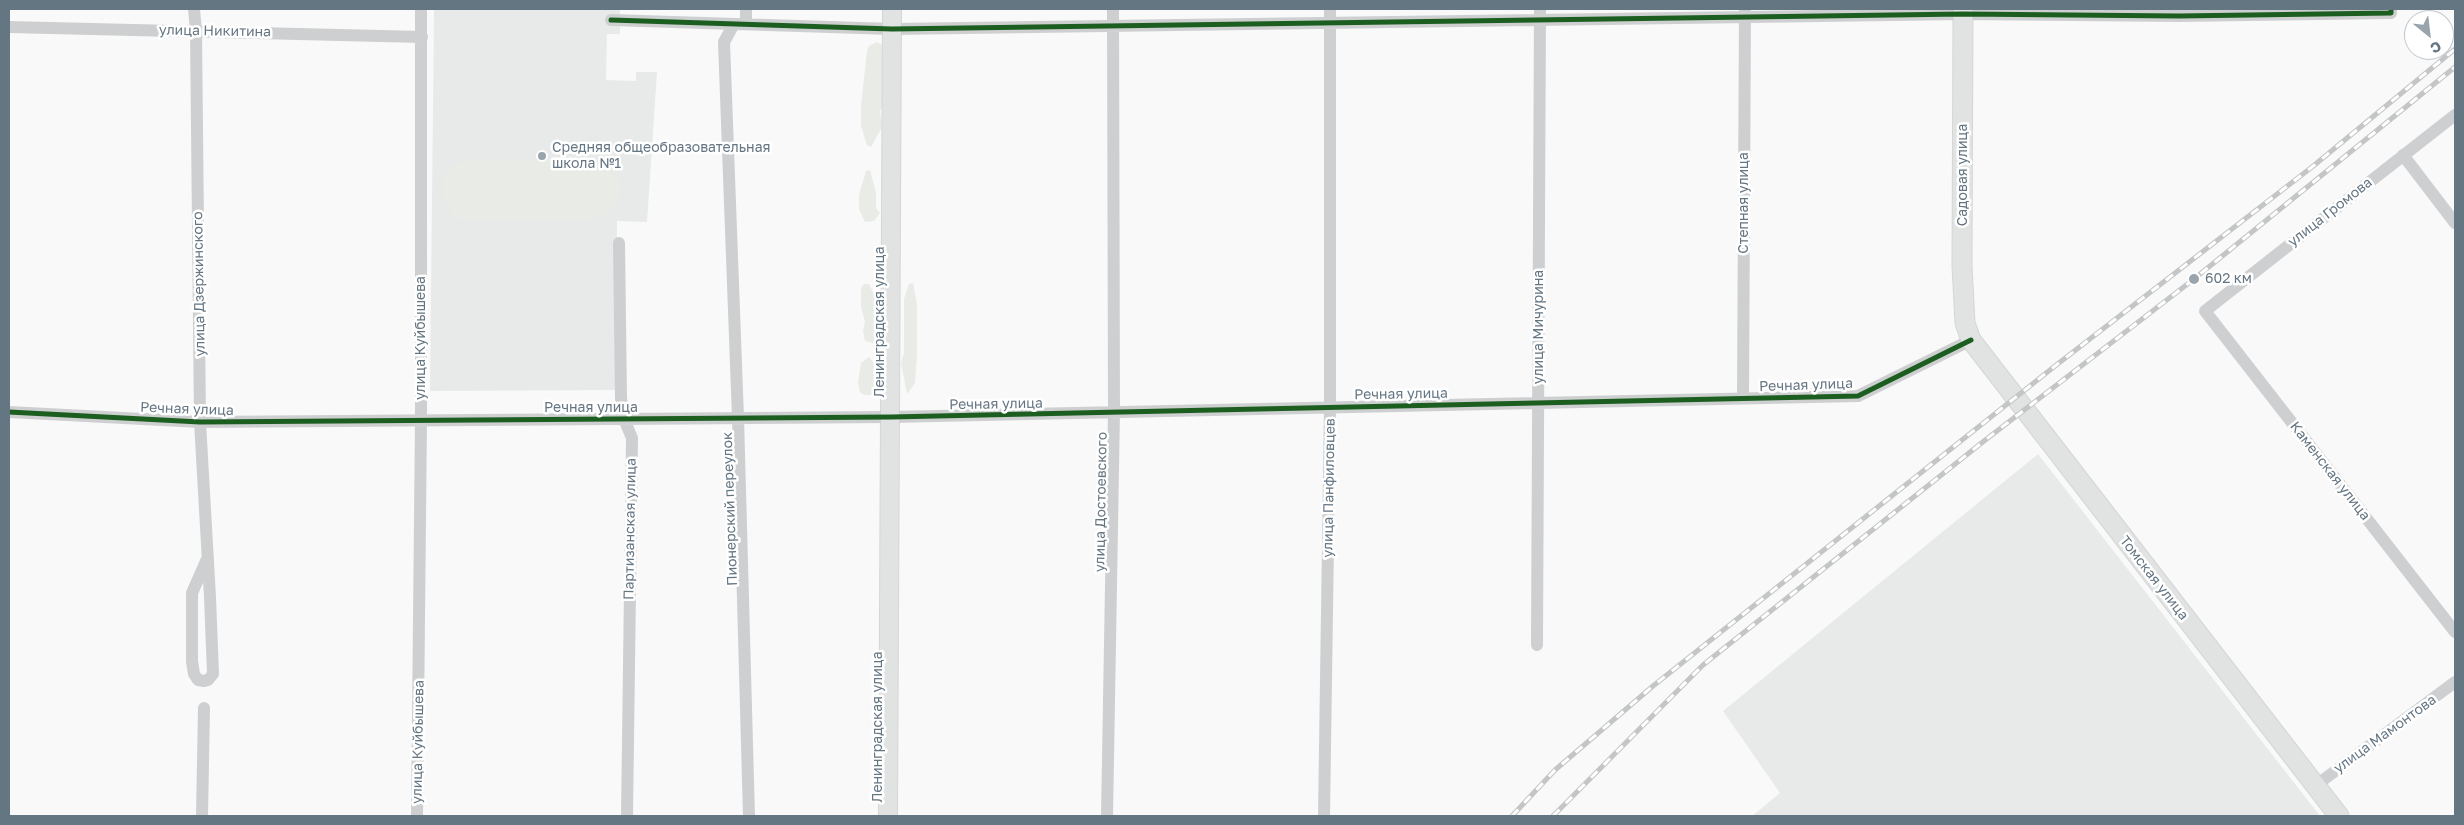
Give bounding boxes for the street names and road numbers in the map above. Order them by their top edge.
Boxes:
street label: улица Никитина [159,22,271,40]
street label: Садовая улица [1955,124,1971,226]
street label: Степная улица [1736,152,1752,254]
street label: улица Громова [2285,174,2375,250]
street label: улица Дзержинского [189,211,209,357]
street label: Ленинградская улица [872,246,888,398]
street label: улица Мичурина [1531,270,1547,384]
street label: улица Куйбышева [413,276,429,400]
street label: Речная улица [1759,375,1853,395]
street label: Речная улица [1354,385,1448,403]
street label: Речная улица [949,395,1043,413]
street label: Речная улица [140,399,234,419]
street label: Речная улица [544,400,638,416]
street label: улица Панфиловцев [1319,418,1339,558]
street label: Каменская улица [2286,418,2374,524]
street label: Пионерский переулок [719,432,741,586]
street label: улица Достоевского [1091,432,1111,572]
street label: Партизанская улица [620,458,640,600]
street label: Томская улица [2116,533,2192,623]
street label: Ленинградская улица [870,651,886,803]
street label: улица Куйбышева [409,680,427,804]
street label: улица Мамонтова [2331,691,2439,777]

